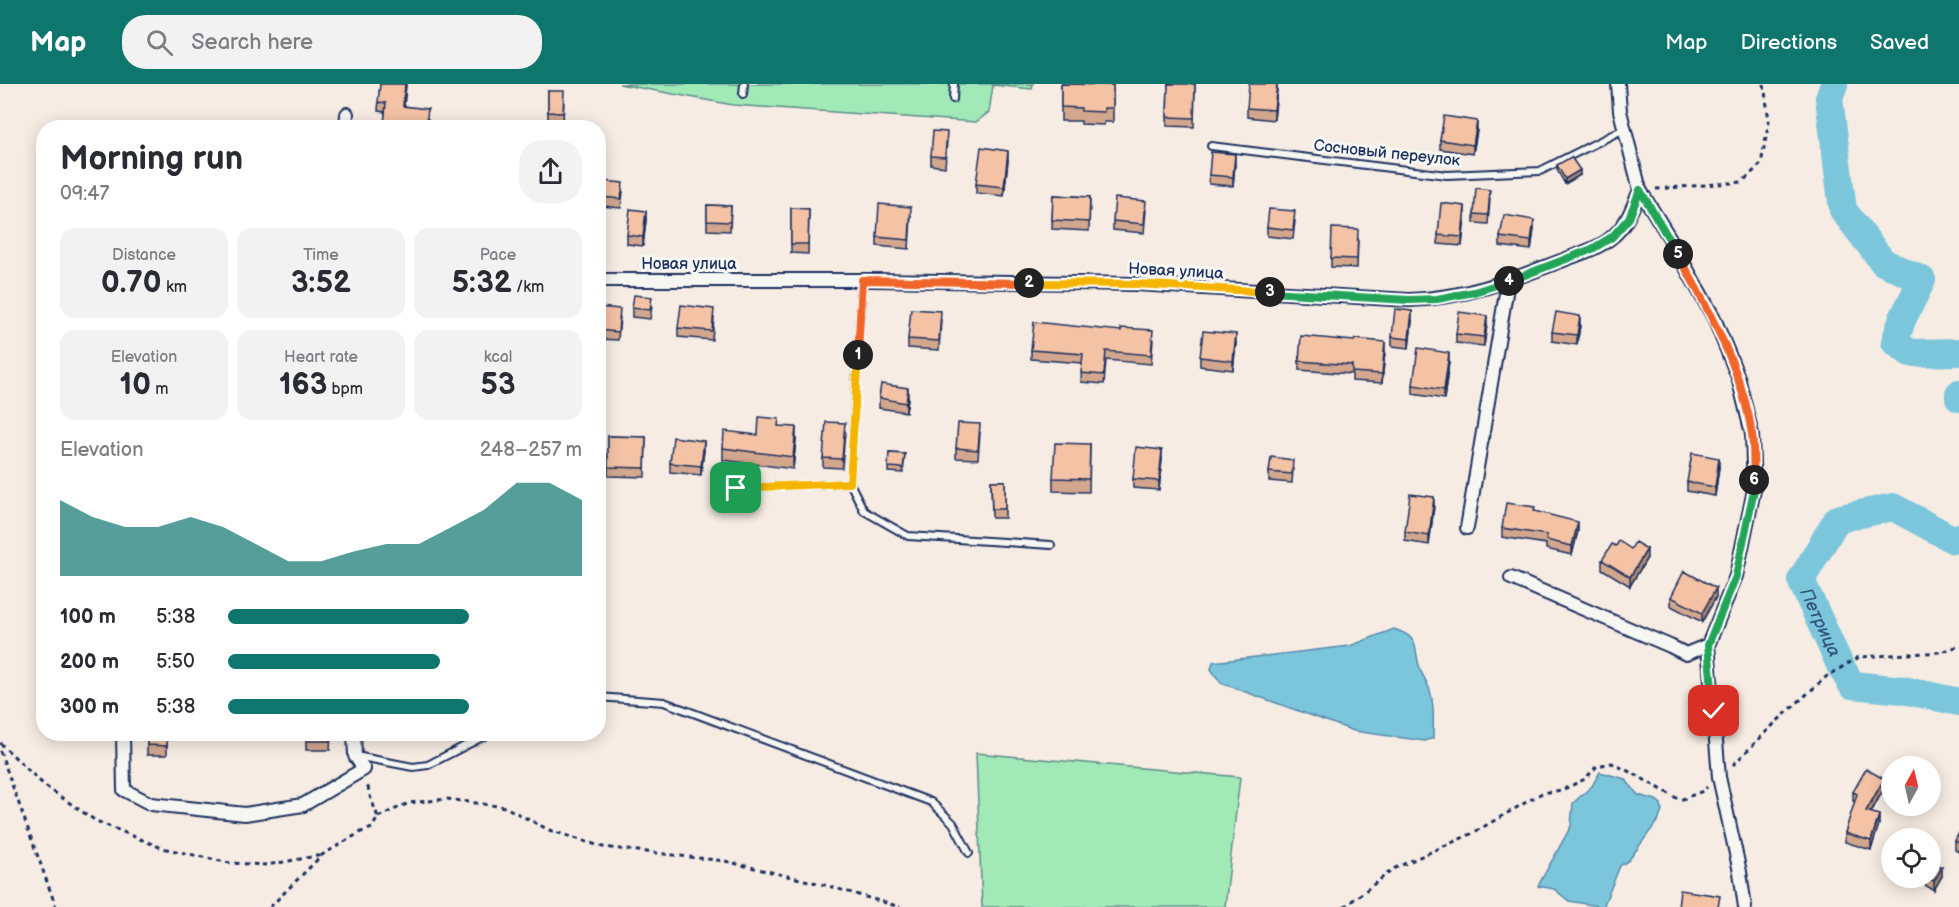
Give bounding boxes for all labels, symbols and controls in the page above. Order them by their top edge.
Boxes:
search box [122,15,542,69]
text: Map [30,26,86,59]
icon: search [143,26,176,59]
text: Search here [191,29,313,56]
text: Map [1665,30,1708,55]
text: Directions [1741,30,1837,55]
text: Saved [1870,30,1929,55]
street label: Сосновый переулок [1313,136,1462,171]
text: Morning run [60,139,243,179]
button: share [519,140,582,203]
text: 09:47 [60,182,109,206]
pin: 5 [1663,239,1693,269]
text: 5 [1673,244,1683,263]
text: Distance [112,246,176,265]
text: Time [303,246,339,265]
text: Pace [480,246,516,265]
street label: Новая улица [641,255,737,274]
street label: Новая улица [1128,260,1225,284]
text: 0.70 [101,265,162,301]
text: 3:52 [291,265,351,301]
text: 5:32 [452,265,512,301]
pin: 4 [1494,266,1524,296]
pin: 2 [1014,268,1044,298]
text: 4 [1504,271,1514,290]
text: 2 [1024,273,1034,292]
pin: 3 [1255,277,1285,307]
text: km [162,278,187,297]
text: /km [512,278,544,297]
text: 3 [1265,282,1275,301]
pin: 1 [843,340,873,370]
text: 1 [855,345,861,364]
text: Elevation [111,348,177,367]
text: Heart rate [284,348,358,367]
text: kcal [484,348,512,367]
text: 10 [120,367,151,403]
text: 163 [279,367,327,403]
text: 53 [481,367,515,403]
text: m [151,380,168,399]
text: bpm [327,380,363,399]
text: Elevation [60,438,143,462]
text: 248–257 m [480,438,582,462]
pin [710,462,761,513]
pin: 6 [1739,465,1769,495]
text: 6 [1749,470,1759,489]
icon: arrive [719,471,752,504]
water label: Петрица [1795,585,1845,660]
text: 100 m [60,605,116,629]
text: 5:38 [156,605,195,629]
text: 200 m [60,650,119,674]
text: 5:50 [156,650,195,674]
pin [1688,685,1739,736]
icon: check [1697,694,1730,727]
text: 300 m [60,695,119,719]
text: 5:38 [156,695,195,719]
north arrow [1881,756,1941,816]
map controls [1881,756,1941,888]
button: locate [1881,828,1941,888]

